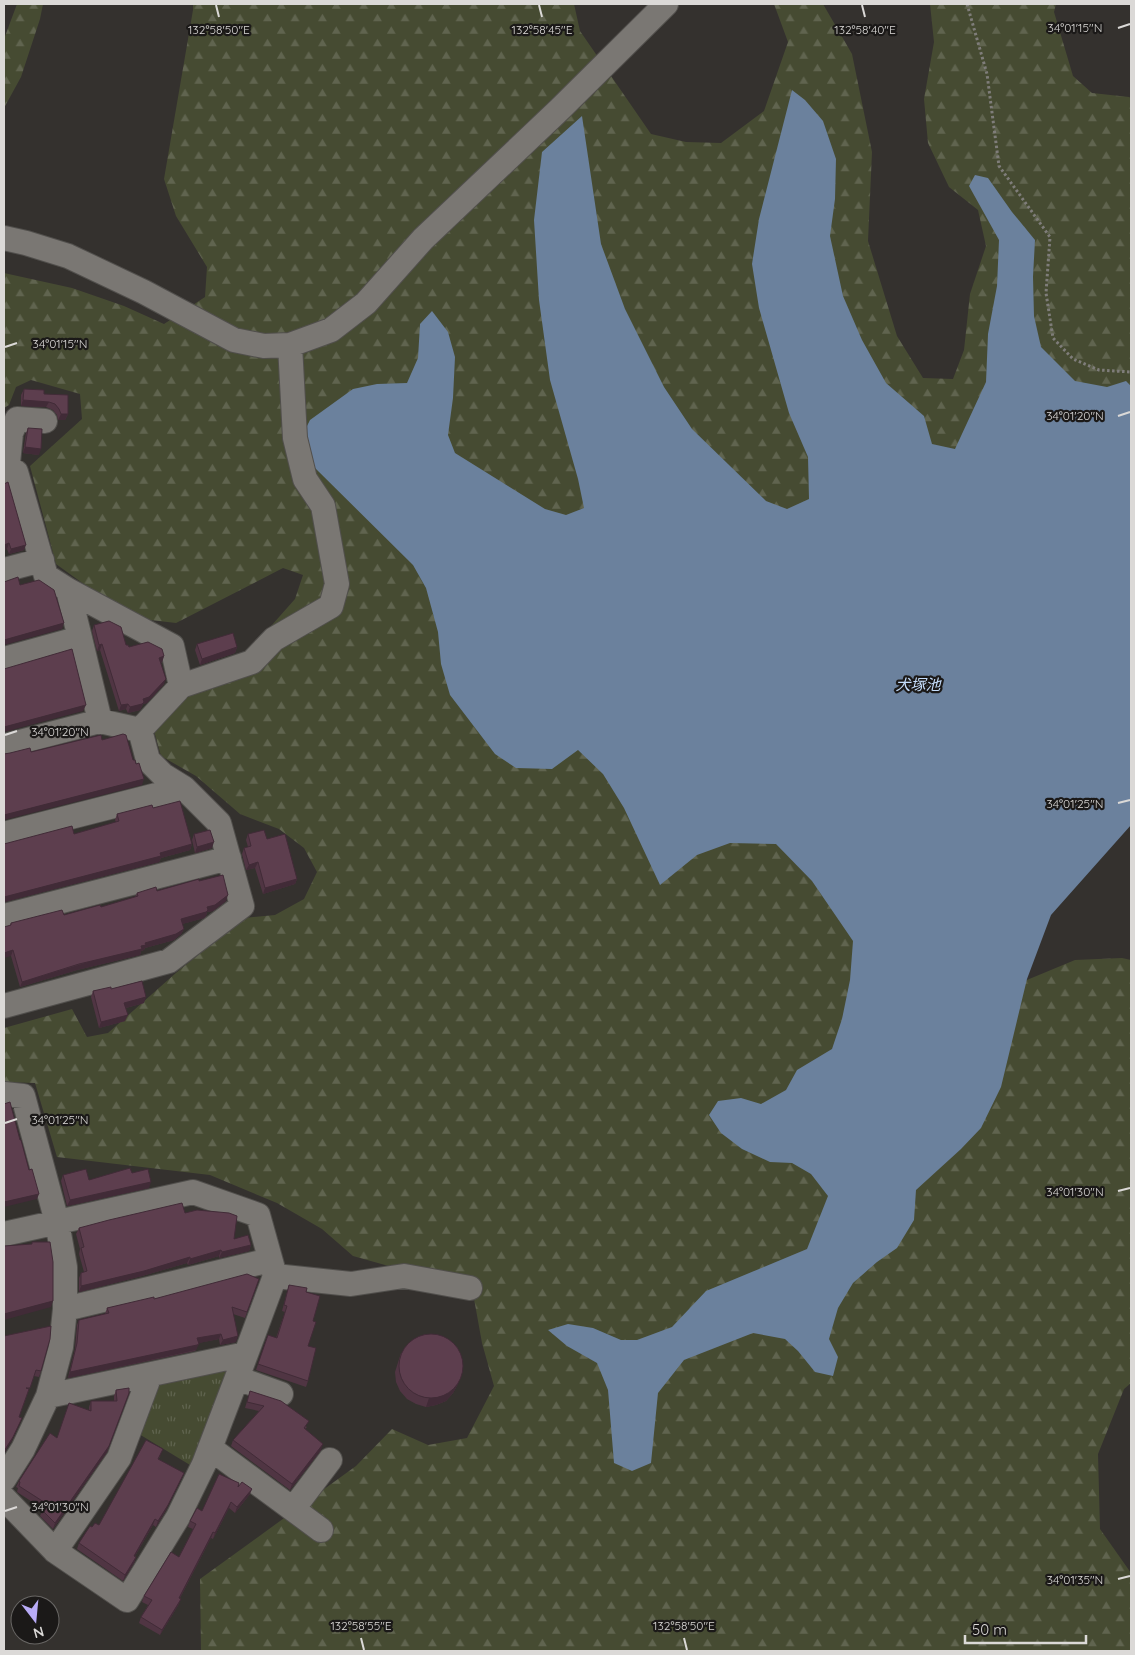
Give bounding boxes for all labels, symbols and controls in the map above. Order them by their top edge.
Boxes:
text: 34°01'15"N [1048,20,1102,35]
text: 132°58'50"E [188,22,250,37]
text: 132°58'45"E [511,22,573,37]
text: 132°58'40"E [834,22,896,37]
text: 34°01'15"N [33,336,87,351]
text: 34°01'20"N [1046,408,1104,423]
water label: 犬塚池 [895,675,942,694]
text: 34°01'20"N [31,724,89,739]
text: 34°01'25"N [1046,796,1104,811]
text: 34°01'25"N [31,1112,89,1127]
text: 34°01'30"N [1046,1184,1104,1199]
text: 34°01'30"N [31,1499,89,1514]
text: 34°01'35"N [1047,1572,1103,1587]
north arrow [10,1595,60,1645]
scale bar [965,1612,1086,1644]
text: 132°58'55"E [330,1618,392,1633]
text: 132°58'50"E [653,1618,715,1633]
text: 50 m [972,1620,1007,1639]
text: N [31,1622,46,1643]

